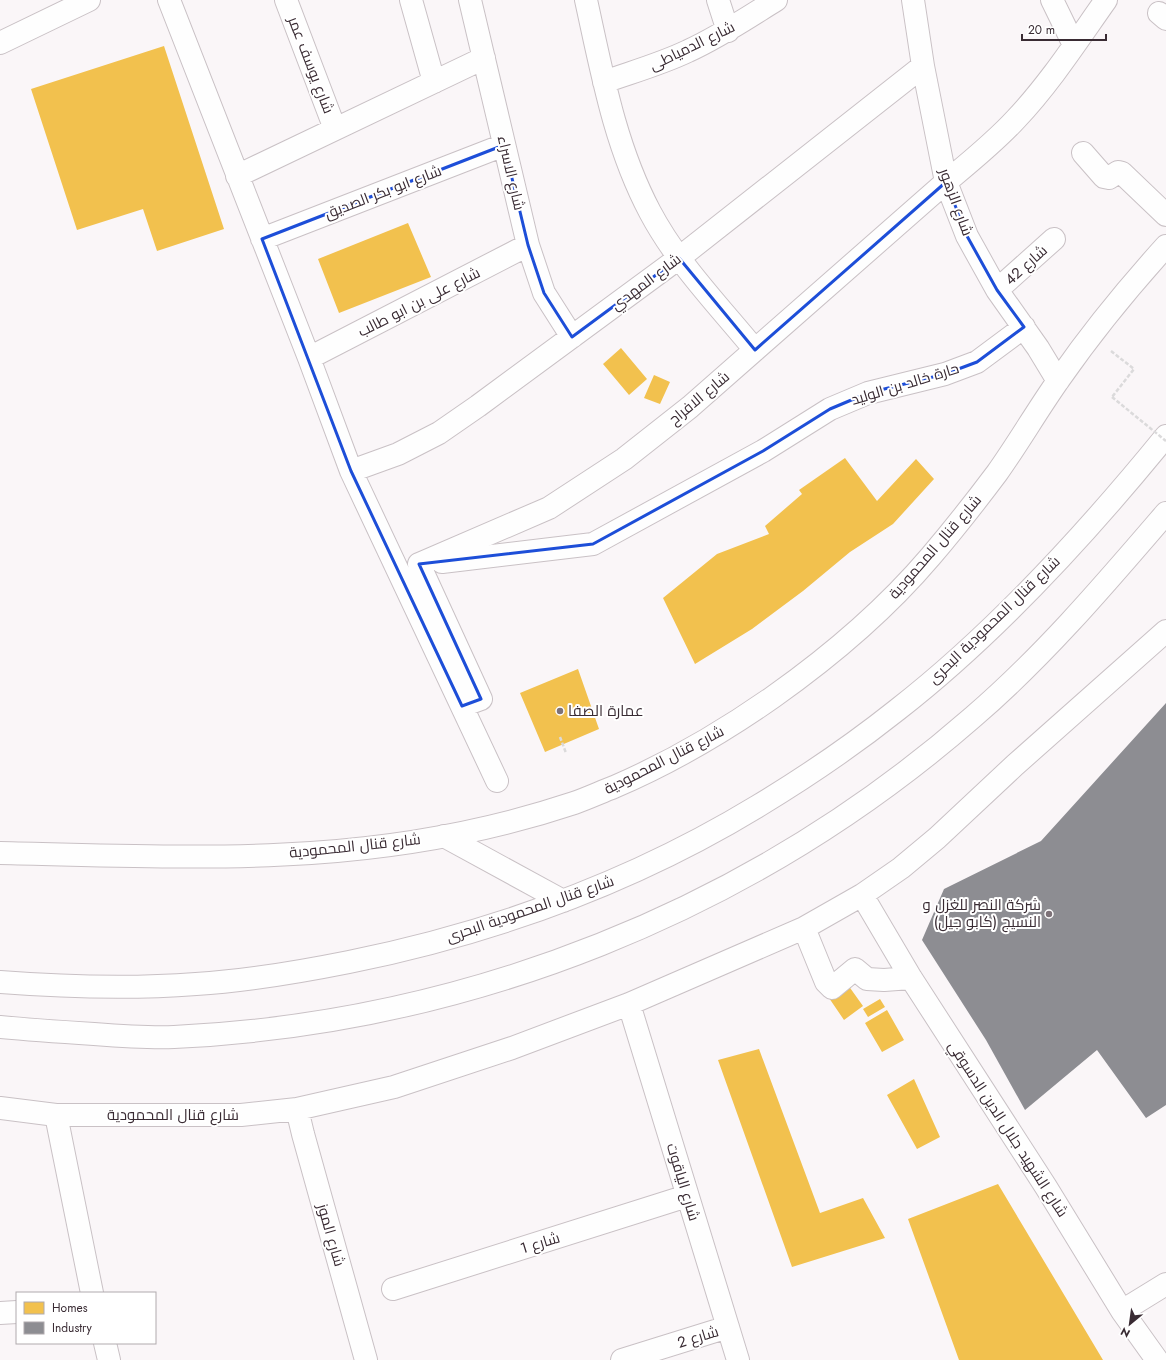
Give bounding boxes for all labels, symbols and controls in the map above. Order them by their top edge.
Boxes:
street label: شارع يوسف عمر [282,12,340,117]
street label: شارع الدمياطى [646,16,738,76]
scale bar [1022,16,1106,42]
text: 20 m [1028,21,1055,39]
street label: شارع الاسراء [492,133,530,213]
street label: شارع ابو بكر الصديق [321,160,445,224]
street label: شارع الزهور [933,164,978,239]
street label: شارع 42 [1000,240,1052,290]
street label: شارع المهدي [606,248,686,317]
street label: شارع على بن ابو طالب [354,262,484,342]
street label: حارة خالد بن الوليد [848,357,962,411]
street label: شارع الافراح [664,366,734,430]
street label: شارع قنال المحمودية [883,490,987,604]
street label: شارع قنال المحمودية البحرى [923,551,1065,689]
place label: عمارة الصفا [568,700,644,722]
marker: عمارة الصفا [555,706,565,716]
street label: شارع قنال المحمودية [600,720,728,800]
street label: شارع قنال المحمودية [288,828,422,864]
street label: شارع قنال المحمودية البحرى [443,870,617,948]
place label: شركة النصر للغزل و النسيج (كابو جيل) [923,894,1041,933]
marker: شركة النصر للغزل و النسيج (كابو جيل) [1044,909,1054,919]
street label: شارع الشهيد جلال الدين الدسوقي [942,1037,1073,1222]
street label: شارع قنال المحمودية [107,1104,239,1126]
street label: شارع الياقوت [661,1140,705,1224]
street label: شارع الموز [311,1200,350,1269]
street label: شارع 1 [518,1227,562,1259]
legend [16,1292,156,1344]
text: Homes [52,1299,88,1317]
north arrow [1110,1304,1150,1344]
text: Industry [52,1319,93,1337]
street label: شارع 2 [675,1320,721,1354]
text: N [1117,1324,1133,1342]

